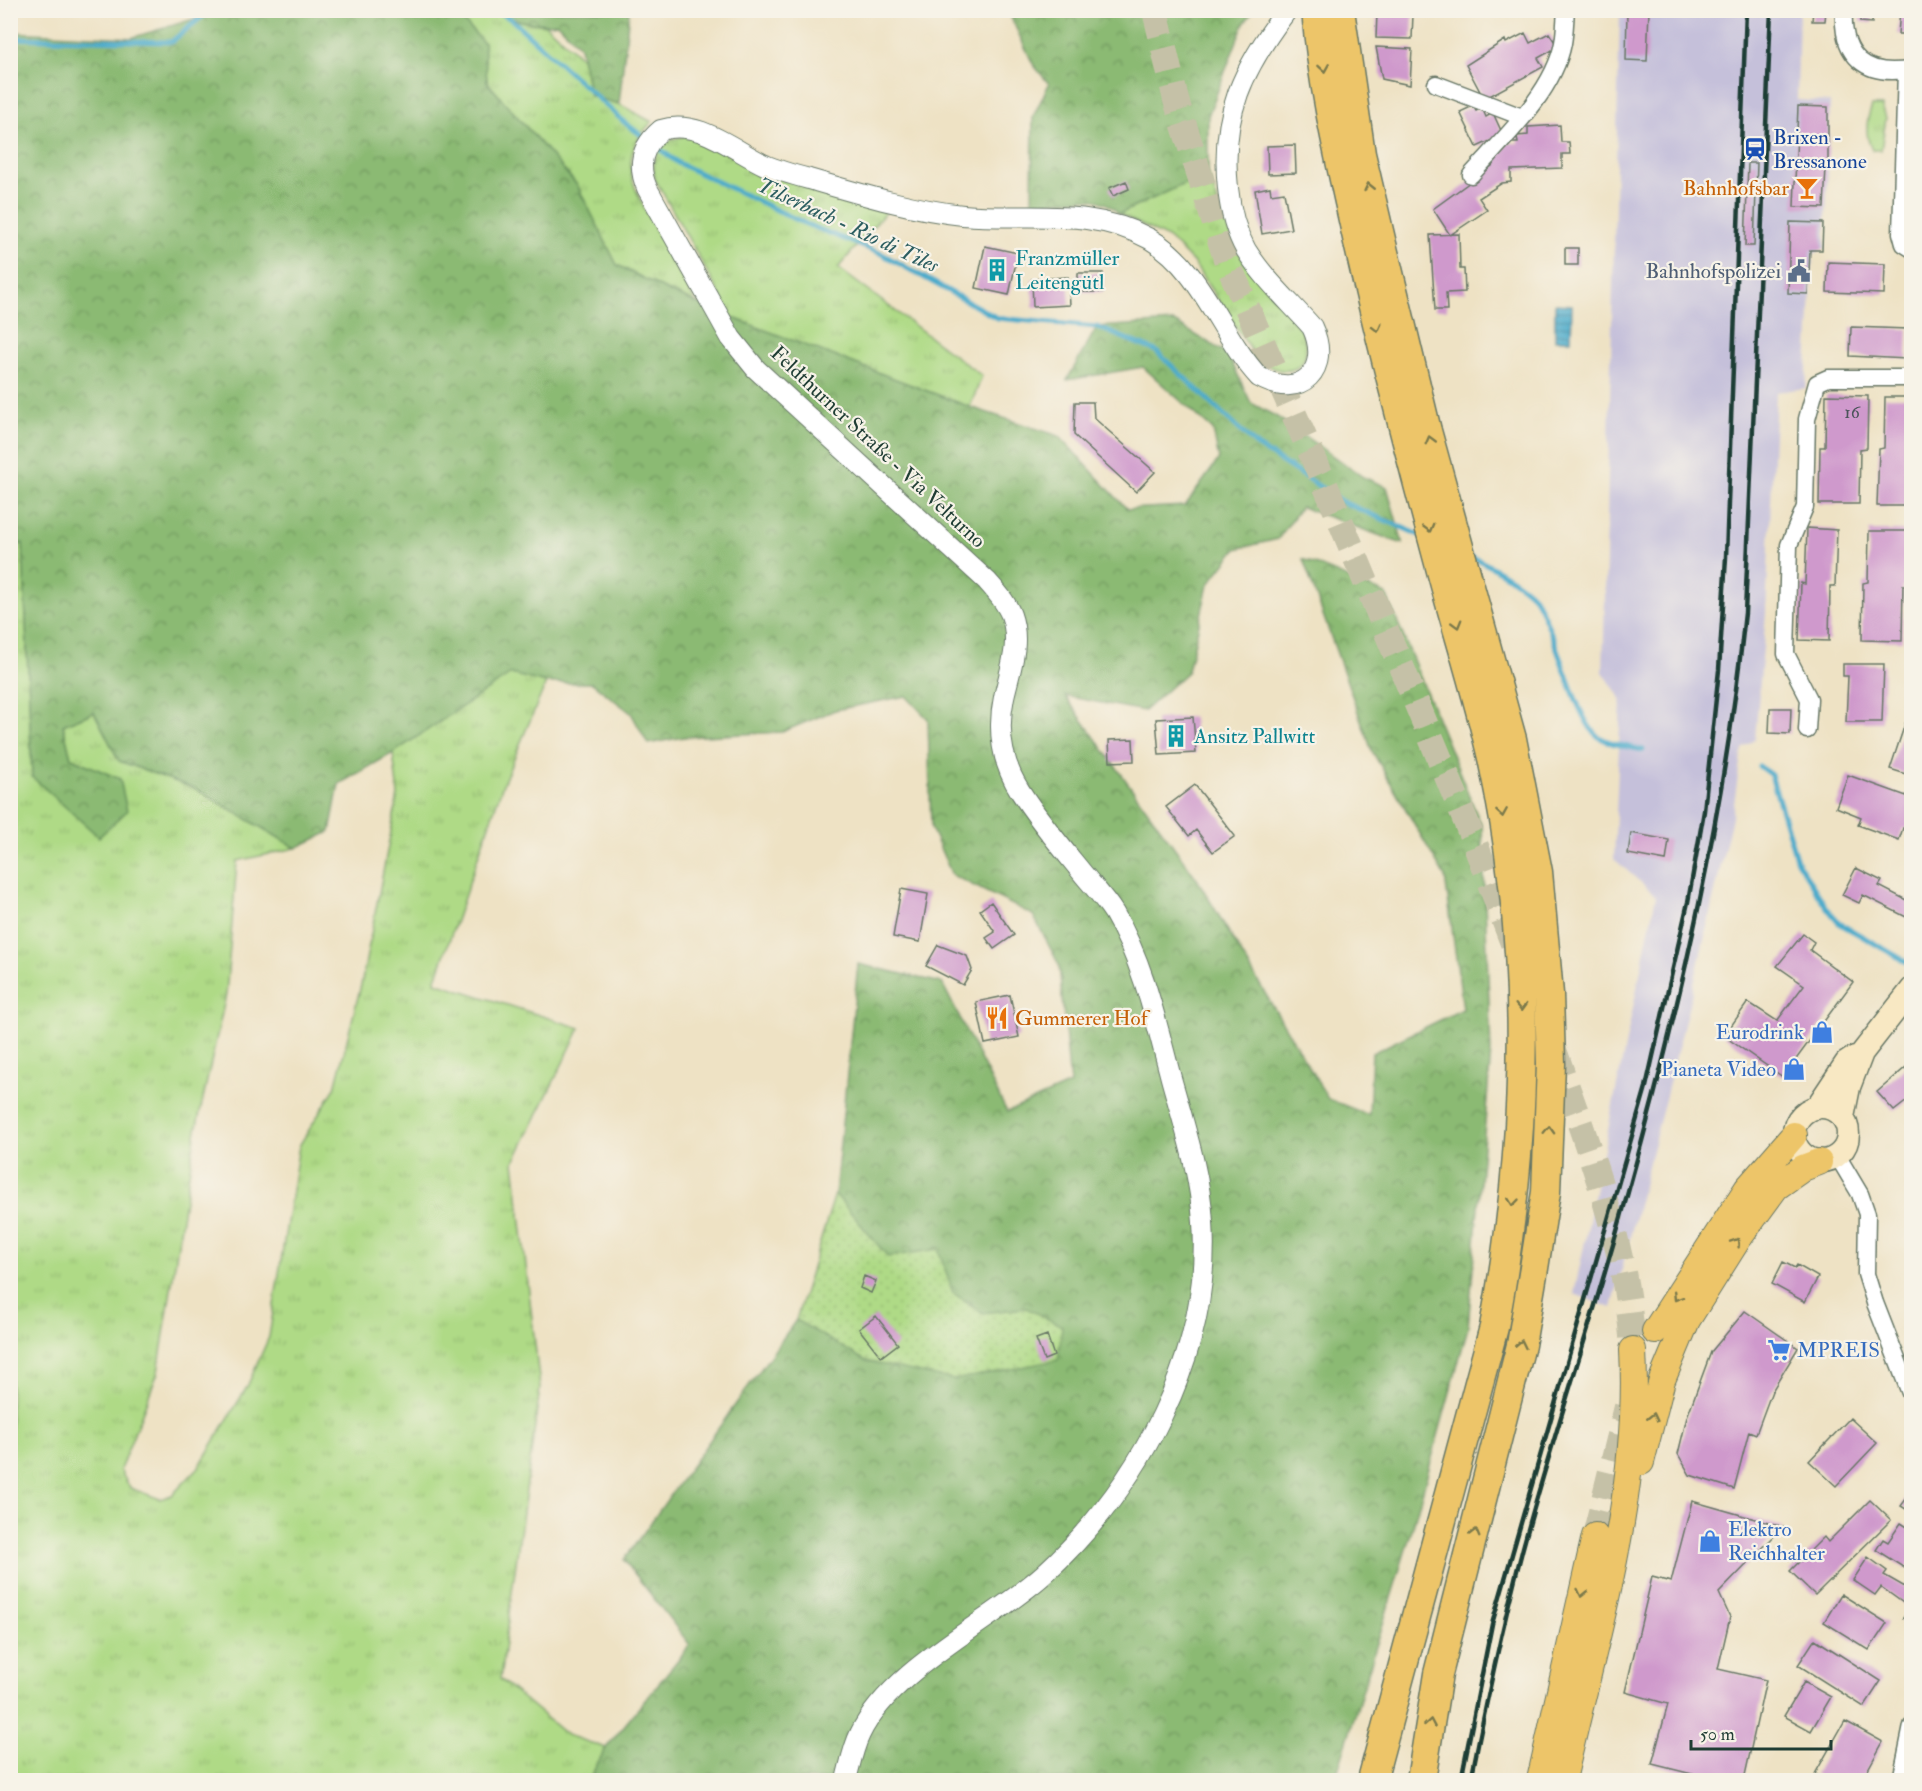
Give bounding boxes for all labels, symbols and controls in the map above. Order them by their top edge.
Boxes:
one-way arrow [1317,63,1330,73]
place label: Brixen - Bressanone [1773,124,1867,175]
station icon: Brixen - Bressanone [1742,136,1768,162]
water label: Tilserbach - Rio di Tiles [753,171,944,280]
place label: Bahnhofsbar [1683,175,1789,202]
bar icon: Bahnhofsbar [1794,175,1820,201]
one-way arrow [1363,182,1376,192]
place label: Franzmüller Leitengütl [1015,245,1120,296]
building icon: Franzmüller Leitengütl [984,257,1010,283]
place label: Bahnhofspolizei [1646,258,1781,285]
public building icon: Bahnhofspolizei [1786,258,1812,284]
one-way arrow [1370,322,1383,332]
street label: Feldthurner Straße - Via Velturno [765,340,991,554]
house number: 16 [1844,401,1861,424]
one-way arrow [1425,435,1437,446]
one-way arrow [1422,522,1435,532]
one-way arrow [1450,618,1462,629]
building icon: Ansitz Pallwitt [1163,723,1189,749]
place label: Ansitz Pallwitt [1193,723,1315,750]
one-way arrow [1495,809,1507,818]
one-way arrow [1514,1003,1527,1012]
restaurant icon: Gummerer Hof [984,1005,1010,1031]
place label: Gummerer Hof [1015,1005,1151,1032]
place label: Eurodrink [1716,1019,1804,1046]
shop icon: Eurodrink [1809,1019,1835,1045]
place label: Pianeta Video [1661,1056,1776,1083]
shop icon: Pianeta Video [1781,1056,1807,1082]
one-way arrow [1543,1125,1555,1134]
one-way arrow [1507,1197,1520,1207]
one-way arrow [1729,1238,1740,1249]
one-way arrow [1674,1290,1685,1301]
supermarket icon: MPREIS [1766,1337,1792,1363]
place label: MPREIS [1797,1337,1880,1364]
one-way arrow [1514,1339,1527,1349]
one-way arrow [1646,1412,1659,1422]
place label: Elektro Reichhalter [1728,1516,1825,1567]
one-way arrow [1468,1528,1480,1539]
shop icon: Elektro Reichhalter [1697,1528,1723,1554]
one-way arrow [1576,1588,1589,1598]
scale bar [1691,1713,1830,1751]
one-way arrow [1423,1718,1435,1727]
text: 50 m [1700,1723,1735,1746]

